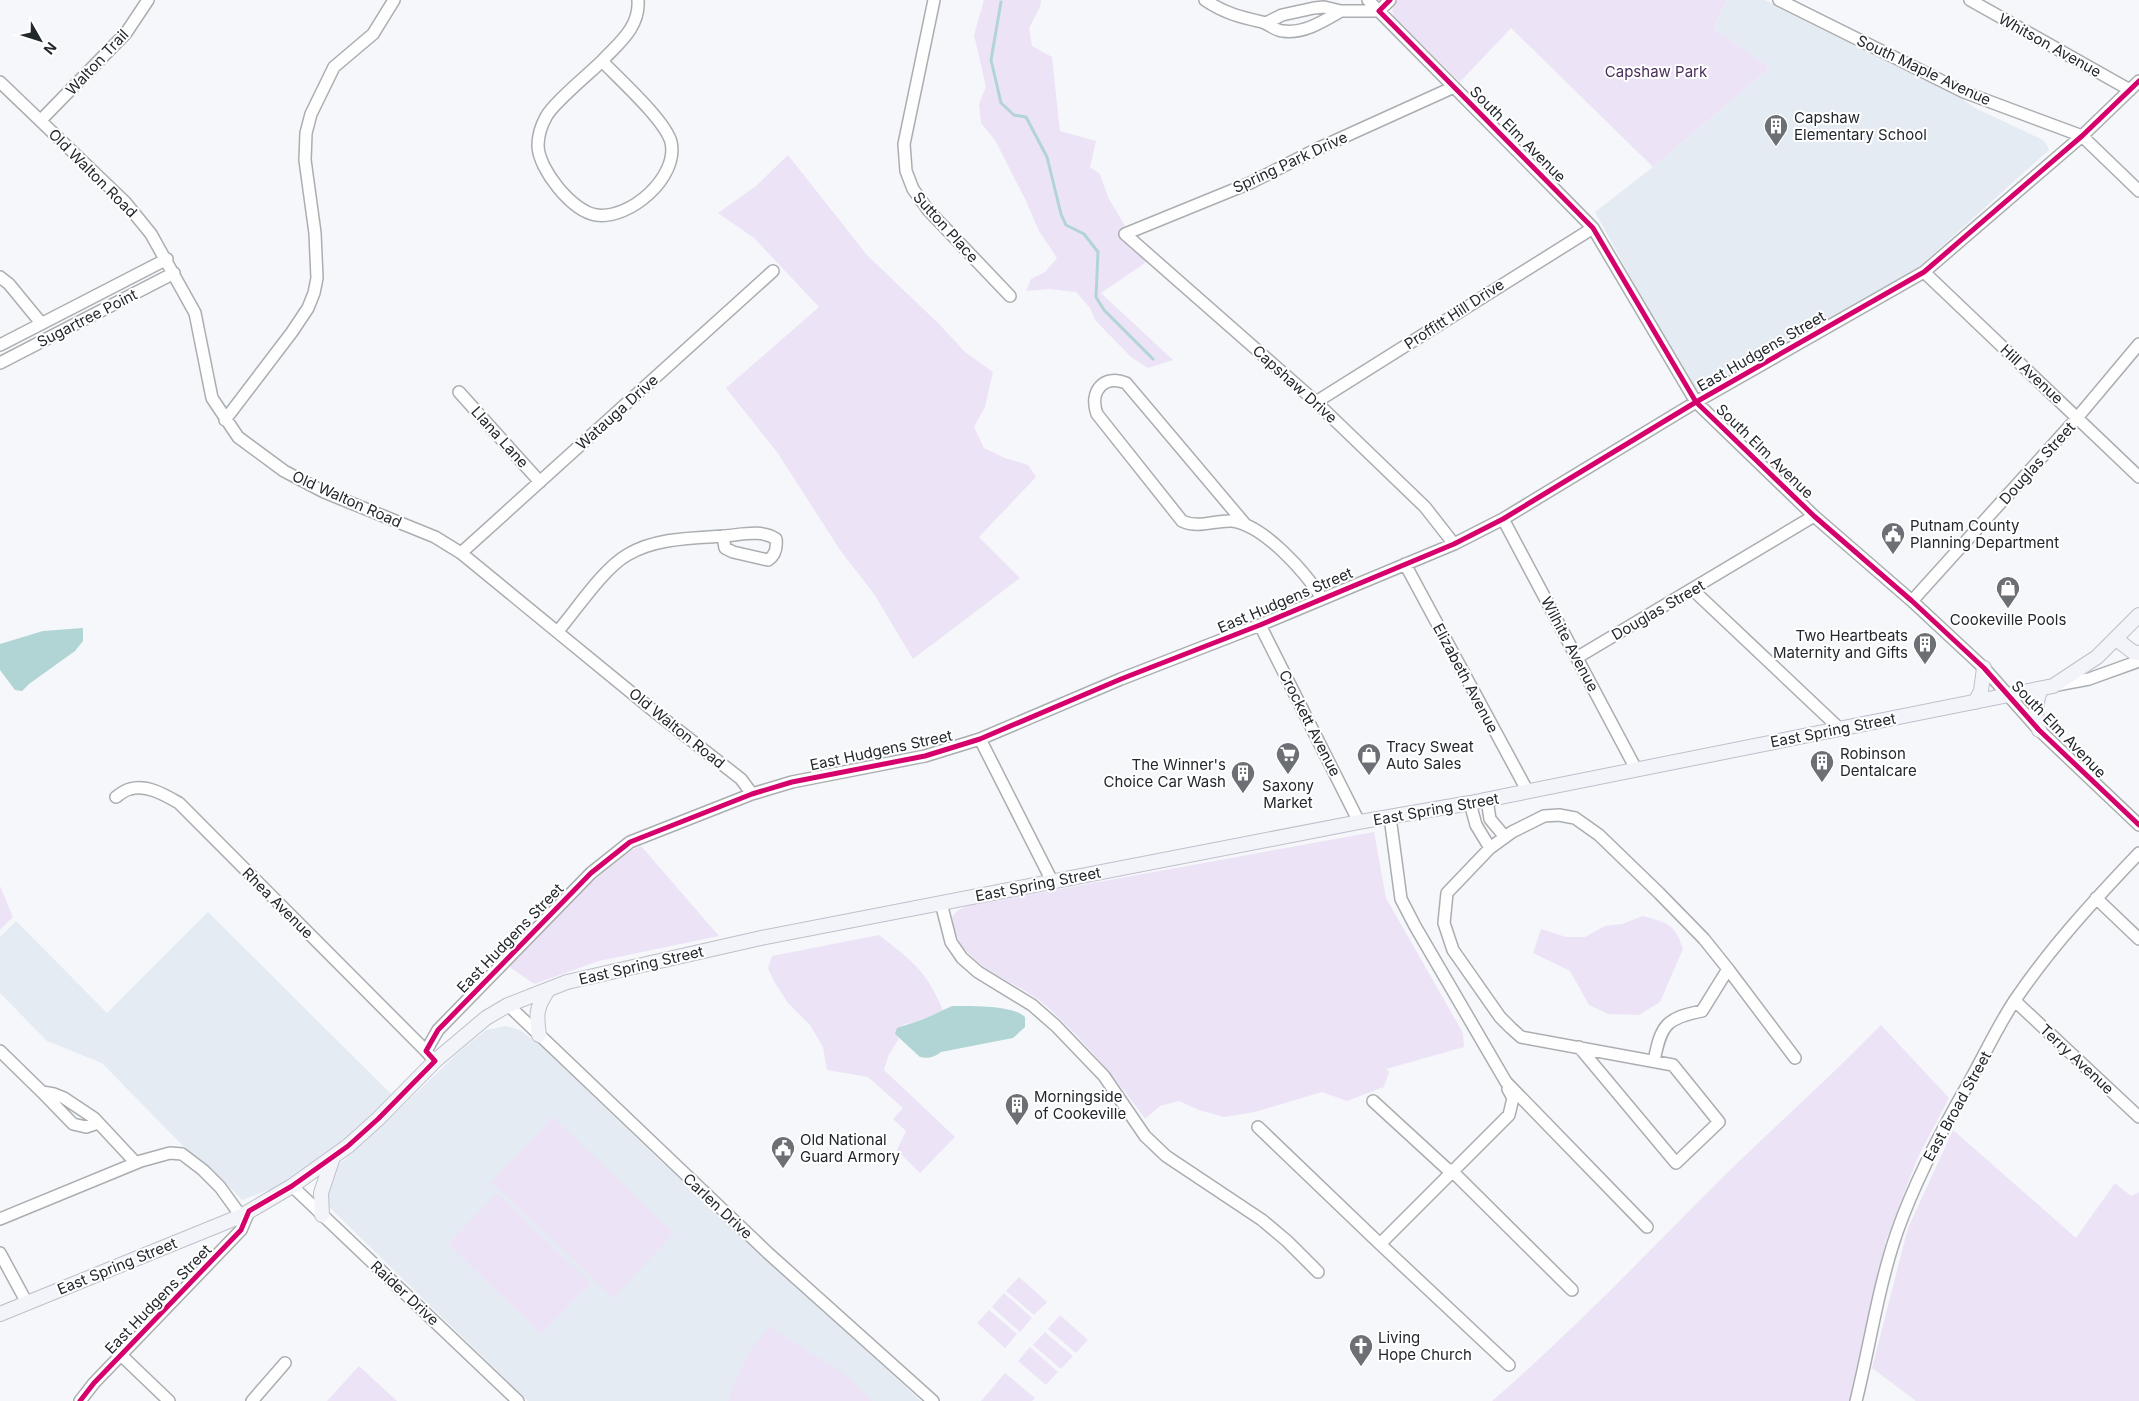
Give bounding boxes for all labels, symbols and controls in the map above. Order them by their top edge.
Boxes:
street label: Whitson Avenue [1995,9,2105,81]
north arrow [15,15,65,65]
street label: Walton Trail [62,25,132,99]
street label: South Maple Avenue [1854,31,1994,109]
text: N [41,39,60,58]
park label: Capshaw Park [1605,62,1708,81]
street label: South Elm Avenue [1466,82,1570,186]
place label: Capshaw Elementary School [1794,108,1927,144]
building icon: Capshaw Elementary School [1763,113,1789,147]
street label: Old Walton Road [45,125,141,221]
street label: Spring Park Drive [1230,127,1350,197]
street label: Sutton Place [909,188,983,266]
street label: Proffitt Hill Drive [1400,275,1508,353]
street label: Sugartree Point [34,285,140,351]
street label: East Hudgens Street [1693,306,1829,395]
street label: Hill Avenue [1997,340,2067,408]
street label: Capshaw Drive [1249,341,1341,427]
street label: Watauga Drive [572,370,662,454]
street label: South Elm Avenue [1712,400,1818,502]
street label: Llana Lane [467,402,533,472]
street label: Douglas Street [1995,418,2079,508]
street label: Old Walton Road [289,466,405,532]
place label: Putnam County Planning Department [1910,516,2059,552]
public building icon: Putnam County Planning Department [1880,521,1906,555]
street label: East Hudgens Street [1215,563,1356,637]
shop icon: Cookeville Pools [1995,575,2021,609]
street label: Douglas Street [1608,576,1708,644]
street label: Wilhite Avenue [1537,593,1603,695]
place label: Cookeville Pools [1950,610,2066,629]
street label: Elizabeth Avenue [1429,620,1503,736]
place label: Two Heartbeats Maternity and Gifts [1773,626,1908,662]
building icon: Two Heartbeats Maternity and Gifts [1912,631,1938,665]
street label: Crockett Avenue [1275,667,1345,779]
street label: South Elm Avenue [2008,676,2110,782]
street label: Old Walton Road [625,684,729,772]
street label: East Spring Street [1769,709,1897,751]
street label: East Hudgens Street [808,726,954,774]
place label: Tracy Sweat Auto Sales [1386,737,1474,773]
supermarket icon: Saxony Market [1275,741,1301,775]
shop icon: Tracy Sweat Auto Sales [1356,742,1382,776]
place label: Robinson Dentalcare [1840,744,1917,780]
building icon: Robinson Dentalcare [1809,749,1835,783]
place label: The Winner's Choice Car Wash [1104,755,1226,791]
building icon: The Winner's Choice Car Wash [1230,760,1256,794]
place label: Saxony Market [1262,776,1315,812]
street label: East Spring Street [1372,789,1500,829]
street label: Rhea Avenue [238,863,318,943]
street label: East Spring Street [974,863,1102,905]
street label: East Hudgens Street [453,879,567,997]
street label: East Spring Street [577,941,705,989]
street label: Terry Avenue [2036,1020,2118,1098]
street label: East Broad Street [1919,1048,1995,1164]
place label: Morningside of Cookeville [1034,1087,1126,1123]
building icon: Morningside of Cookeville [1004,1092,1030,1126]
place label: Old National Guard Armory [800,1130,901,1166]
public building icon: Old National Guard Armory [770,1135,796,1169]
street label: Carlen Drive [679,1169,757,1243]
street label: East Spring Street [54,1233,180,1299]
street label: East Hudgens Street [101,1240,215,1358]
street label: Raider Drive [367,1257,443,1329]
place label: Living Hope Church [1378,1328,1472,1364]
church icon: Living Hope Church [1348,1333,1374,1367]

